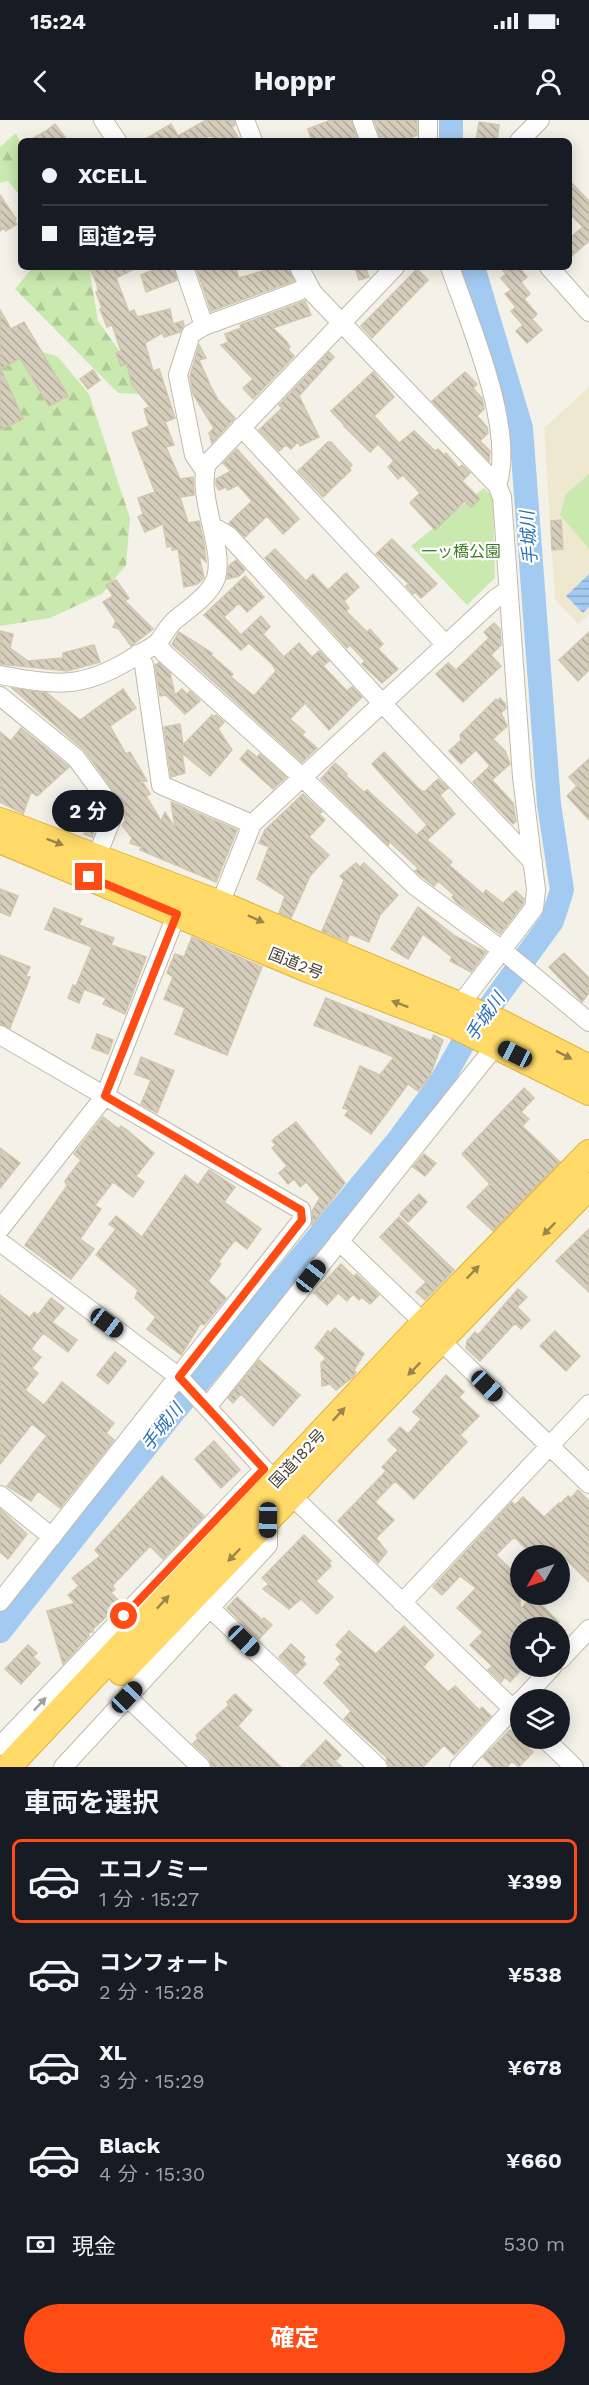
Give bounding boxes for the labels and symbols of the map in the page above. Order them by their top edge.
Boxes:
water label: 手城川 [516,508,541,566]
park label: 一ッ橋公園 [421,542,501,561]
callout: 2 分 [53,790,125,832]
one-way arrow [46,838,64,848]
route end [75,863,102,890]
one-way arrow [248,915,265,924]
street label: 国道2号 [266,944,326,983]
water label: 手城川 [461,987,510,1045]
one-way arrow [390,999,408,1009]
car [495,1038,535,1070]
one-way arrow [555,1051,572,1060]
one-way arrow [542,1221,556,1235]
car [293,1256,329,1296]
one-way arrow [466,1265,480,1280]
car [87,1305,127,1341]
one-way arrow [407,1362,421,1376]
car [468,1367,506,1405]
water label: 手城川 [136,1398,188,1454]
one-way arrow [332,1406,346,1421]
street label: 国道182号 [265,1425,329,1492]
car [259,1502,277,1538]
north arrow [510,1545,570,1605]
one-way arrow [228,1548,242,1562]
one-way arrow [155,1596,169,1610]
route start [110,1602,137,1629]
car [225,1622,263,1660]
car [108,1678,146,1716]
one-way arrow [33,1697,46,1712]

